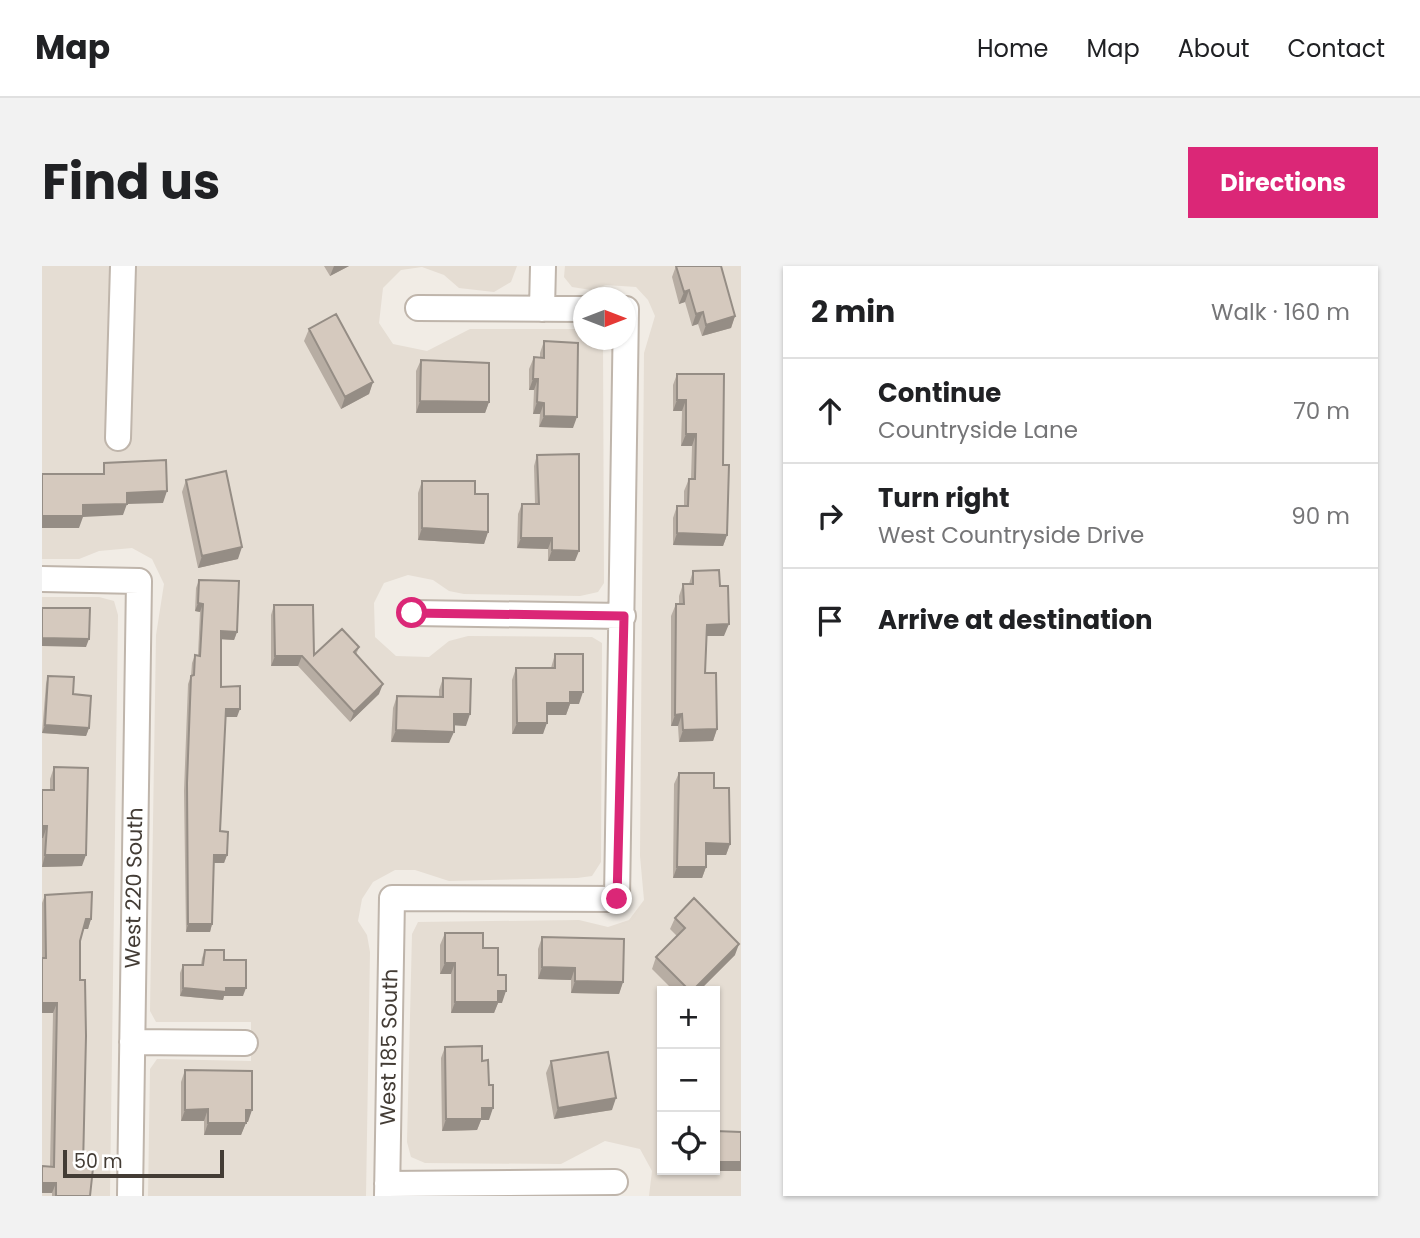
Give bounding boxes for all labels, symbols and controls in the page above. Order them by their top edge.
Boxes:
text: Map [35,24,110,71]
text: Home [977,32,1049,65]
text: Map [1087,32,1140,65]
text: About [1178,32,1249,65]
text: Contact [1287,32,1385,65]
button: Directions [1188,147,1378,218]
text: Find us [42,148,220,216]
north arrow [573,287,636,350]
text: 2 min [811,290,895,333]
text: Walk · 160 m [1211,296,1350,328]
text: Continue [878,375,1001,411]
icon: ahead [811,392,849,430]
text: 70 m [1293,395,1350,427]
text: Countryside Lane [878,414,1078,446]
text: Turn right [878,480,1010,516]
icon: right [811,497,849,535]
text: 90 m [1291,500,1350,532]
text: West Countryside Drive [878,519,1144,551]
route start [396,597,427,628]
icon: arrive [811,602,849,640]
text: Arrive at destination [878,602,1153,638]
street label: West 220 South [118,807,149,969]
route end [601,883,632,914]
street label: West 185 South [373,968,404,1126]
map controls [657,986,720,1175]
button: + [657,986,720,1049]
button: − [657,1049,720,1112]
button: locate [657,1112,720,1175]
scale bar [63,1147,224,1179]
text: 50 m [74,1148,123,1175]

